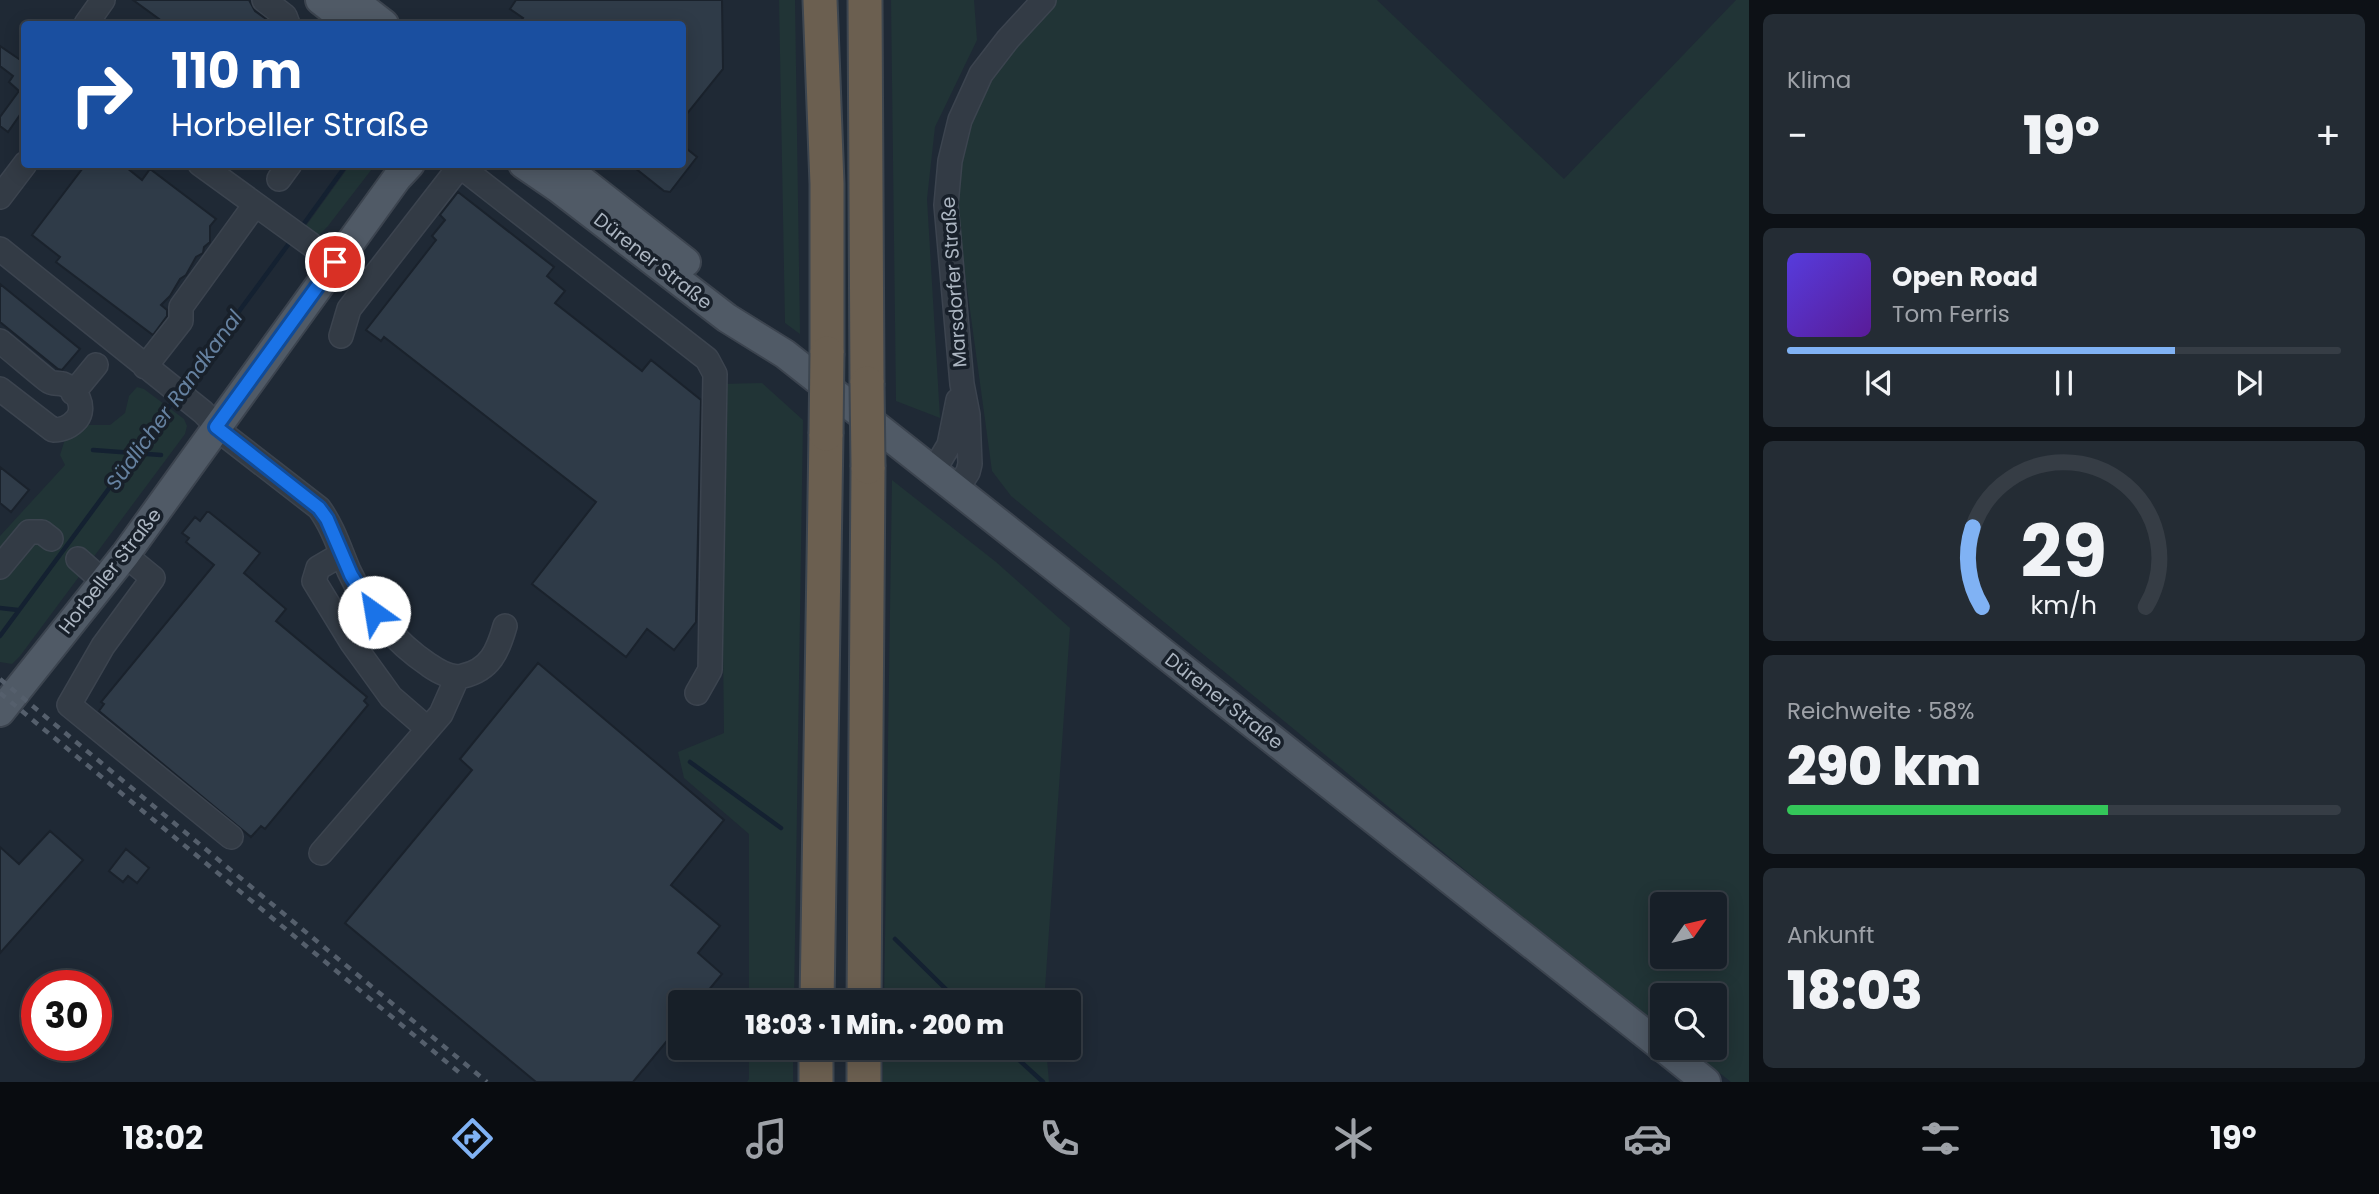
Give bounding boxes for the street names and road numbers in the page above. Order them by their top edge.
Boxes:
street label: Marsdorfer Straße [935,196,973,368]
street label: Dürener Straße [588,206,718,316]
street label: Horbeller Straße [52,502,168,640]
street label: Dürener Straße [1159,646,1289,756]

